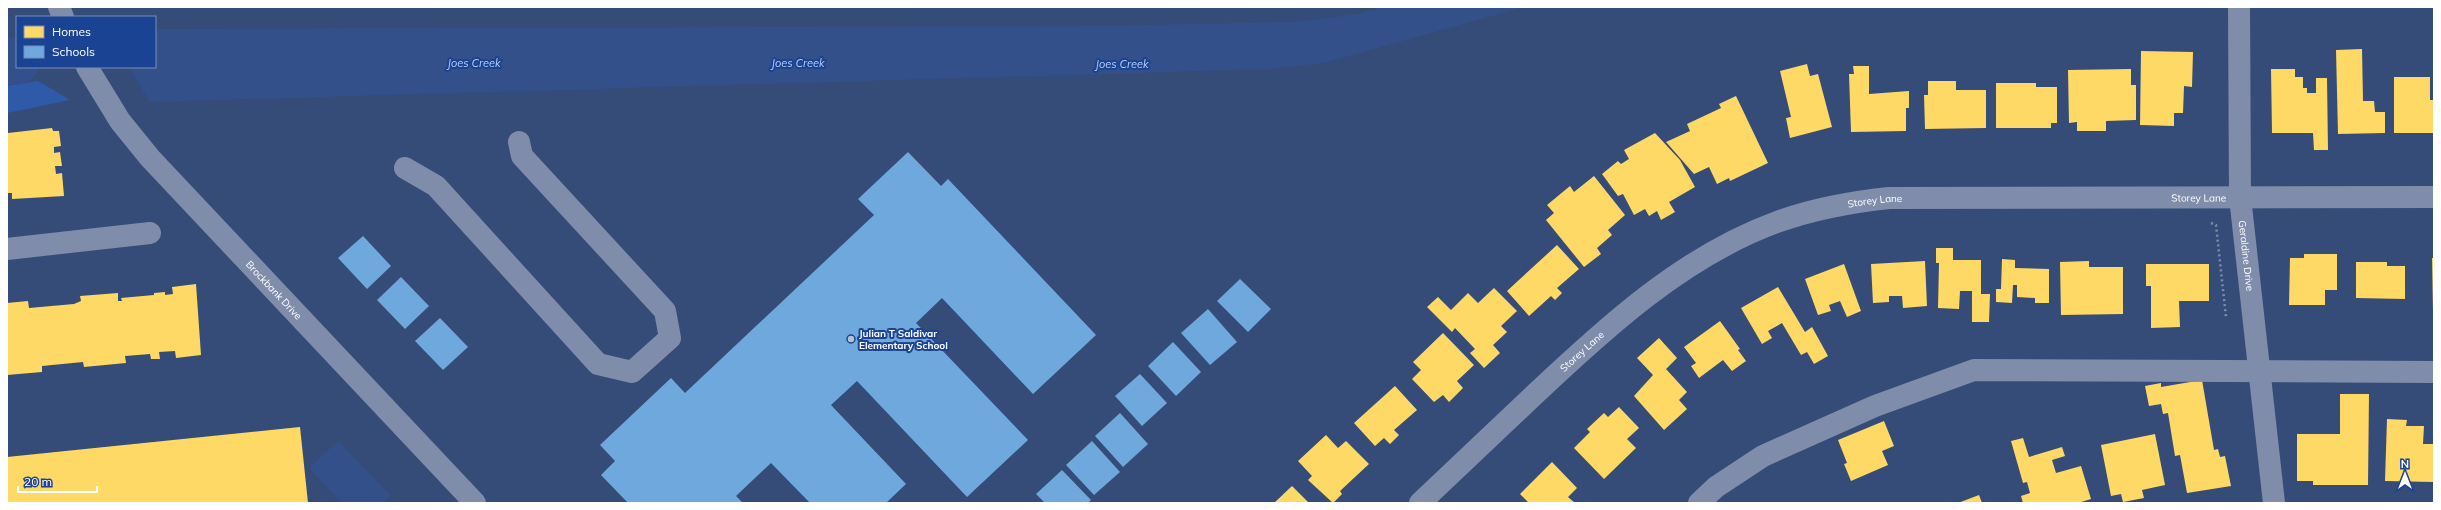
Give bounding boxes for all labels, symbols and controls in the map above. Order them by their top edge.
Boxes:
legend [16,16,156,68]
text: Homes [52,24,91,39]
text: Schools [52,44,95,59]
water label: Joes Creek [446,56,501,70]
water label: Joes Creek [770,56,825,70]
water label: Joes Creek [1094,57,1149,71]
street label: Storey Lane [1847,191,1902,210]
street label: Storey Lane [2171,191,2226,204]
street label: Geraldine Drive [2236,219,2257,292]
street label: Brockbank Drive [243,258,305,322]
place label: Julian T Saldivar Elementary School [859,327,948,352]
street label: Storey Lane [1557,328,1607,374]
marker: Julian T Saldivar Elementary School [846,334,856,344]
north arrow [2385,454,2425,494]
text: N [2401,457,2409,471]
scale bar [18,468,97,494]
text: 20 m [24,474,52,489]

